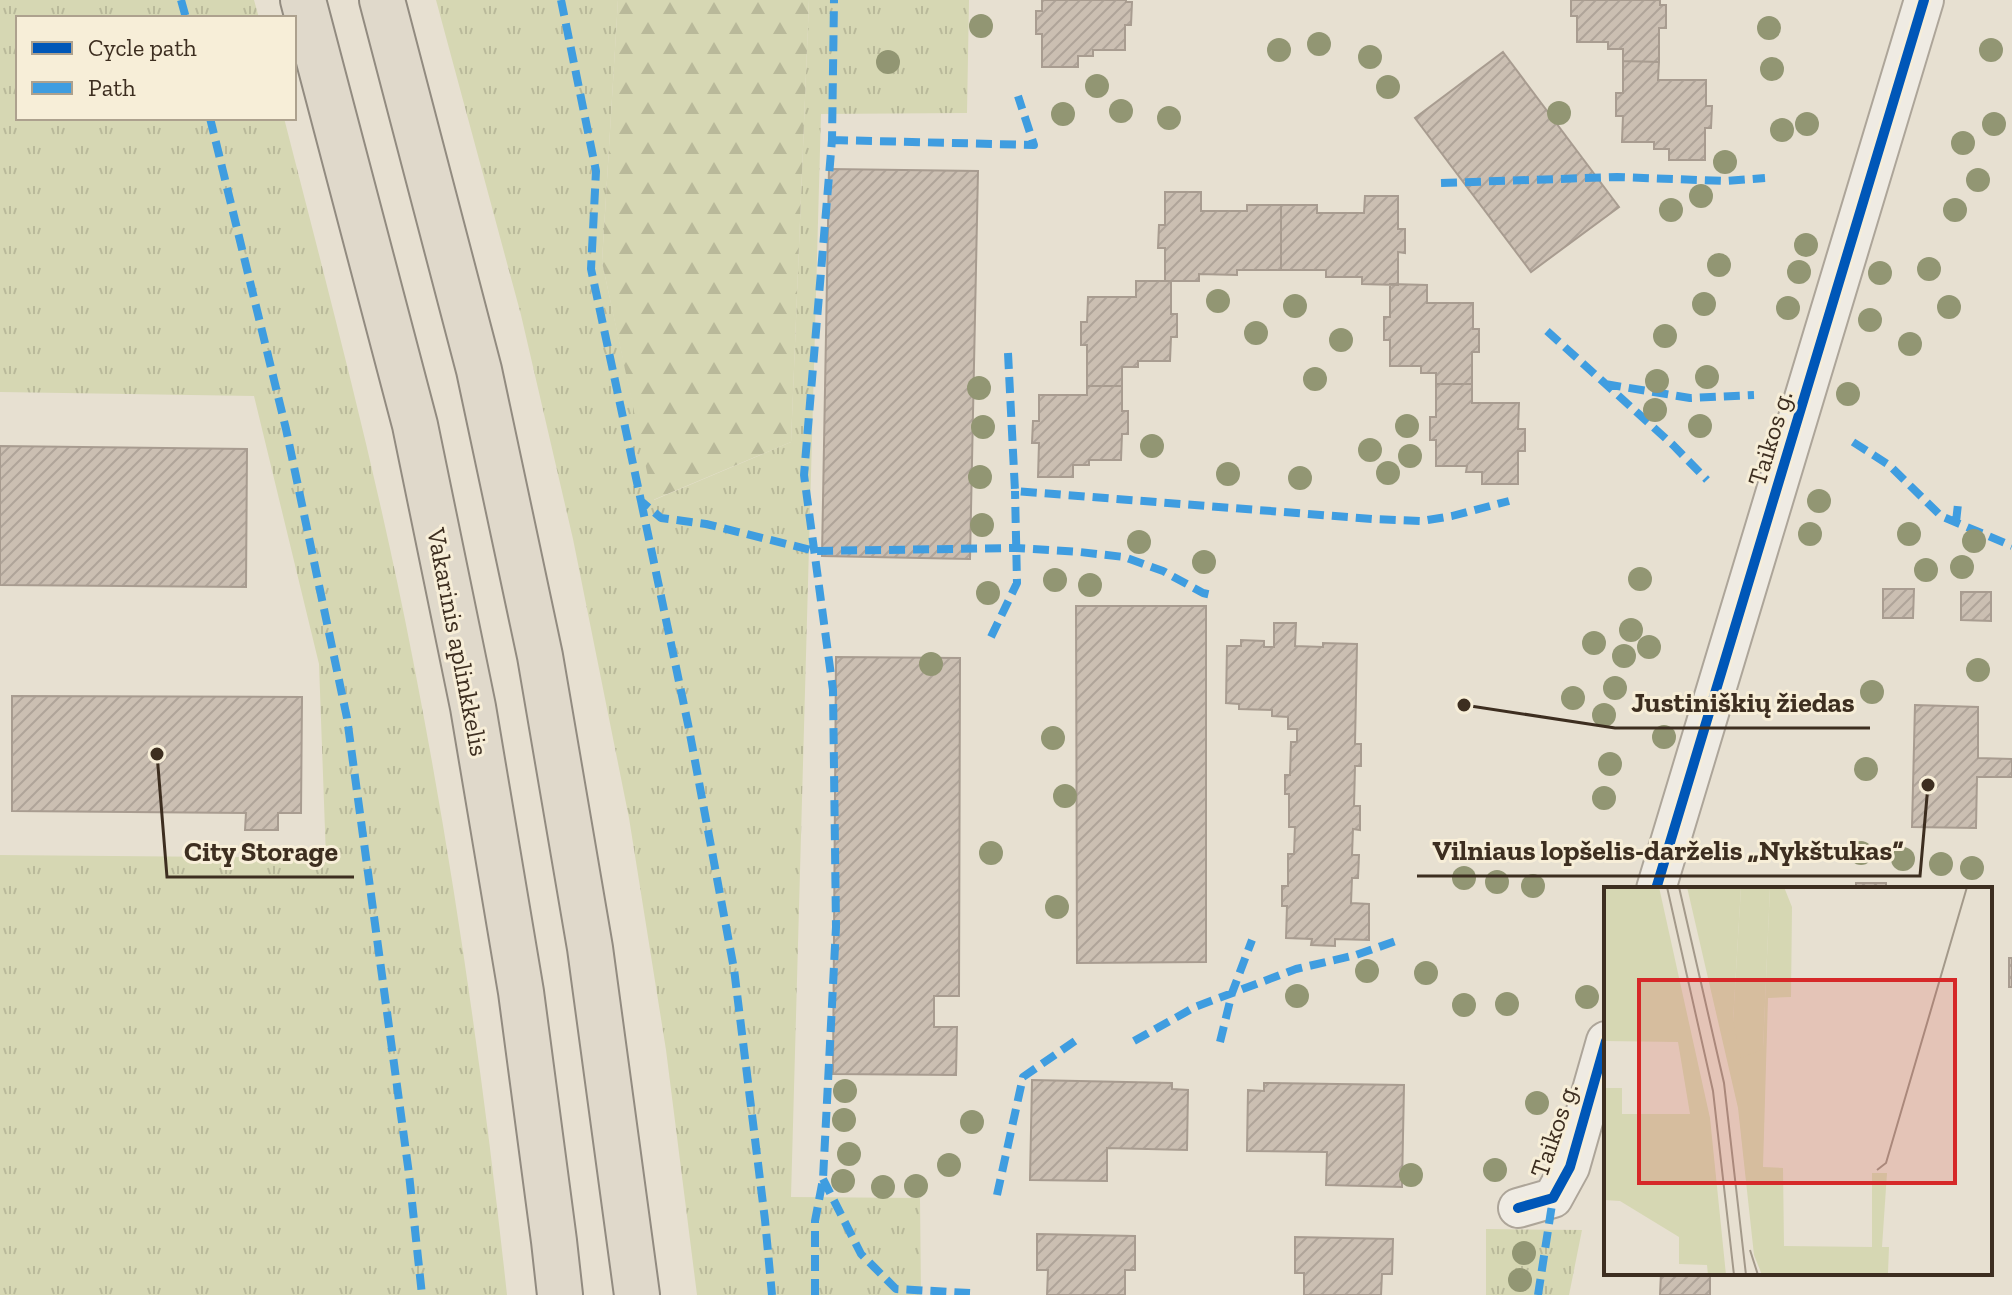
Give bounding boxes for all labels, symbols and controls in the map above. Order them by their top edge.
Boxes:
legend [16,16,296,120]
text: Cycle path [88,33,197,62]
text: Path [88,73,136,102]
street label: Taikos g. [1740,386,1800,490]
street label: Vakarinis aplinkkelis [420,524,496,759]
callout: Justiniškių žiedas [1615,676,1870,728]
text: Justiniškių žiedas [1631,686,1855,719]
callout: Vilniaus lopšelis-darželis „Nykštukas“ [1417,824,1920,876]
callout: City Storage [167,825,354,877]
text: Vilniaus lopšelis-darželis „Nykštukas“ [1432,834,1904,867]
text: City Storage [184,835,338,868]
inset map [1604,887,1992,1275]
street label: Taikos g. [1523,1078,1585,1182]

